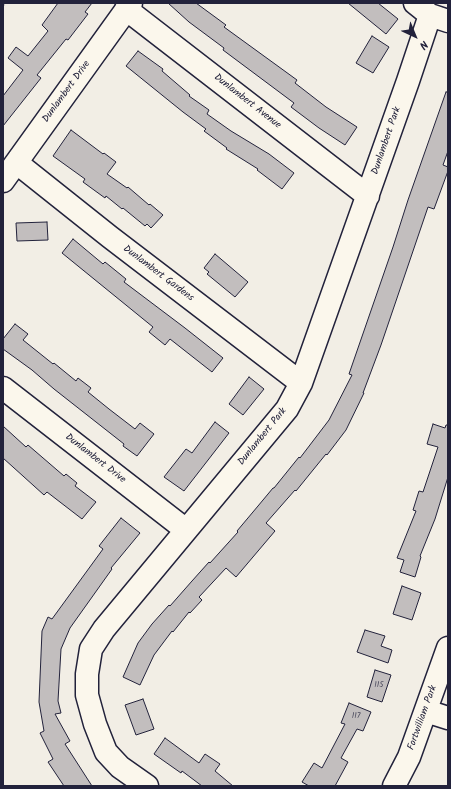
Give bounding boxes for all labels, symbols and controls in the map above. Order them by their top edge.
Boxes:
north arrow [395,16,435,56]
text: N [415,36,432,54]
street label: Dunlambert Drive [41,59,93,125]
street label: Dunlambert Avenue [211,72,283,132]
street label: Dunlambert Park [370,106,404,176]
street label: Dunlambert Gardens [120,243,196,305]
street label: Dunlambert Park [236,406,290,468]
street label: Dunlambert Drive [62,432,128,486]
house number: 115 [374,681,384,691]
street label: Fortwilliam Park [406,684,440,752]
house number: 117 [352,712,360,722]

